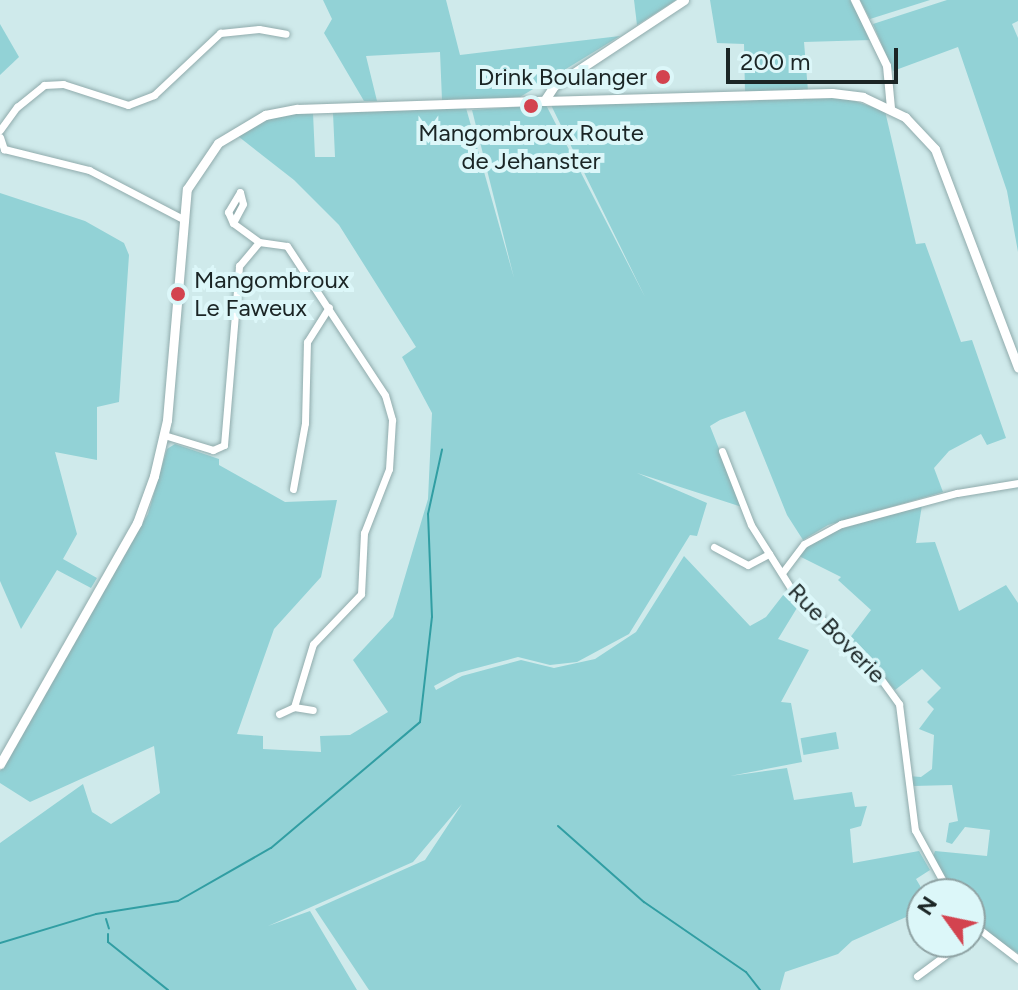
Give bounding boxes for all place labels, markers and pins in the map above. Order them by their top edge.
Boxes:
place label: Drink Boulanger [478,63,647,91]
marker: Drink Boulanger [654,68,672,86]
marker: Mangombroux Route de Jehanster [522,97,540,115]
place label: Mangombroux Route de Jehanster [418,119,644,175]
place label: Mangombroux Le Faweux [194,266,349,322]
marker: Mangombroux Le Faweux [169,285,187,303]

